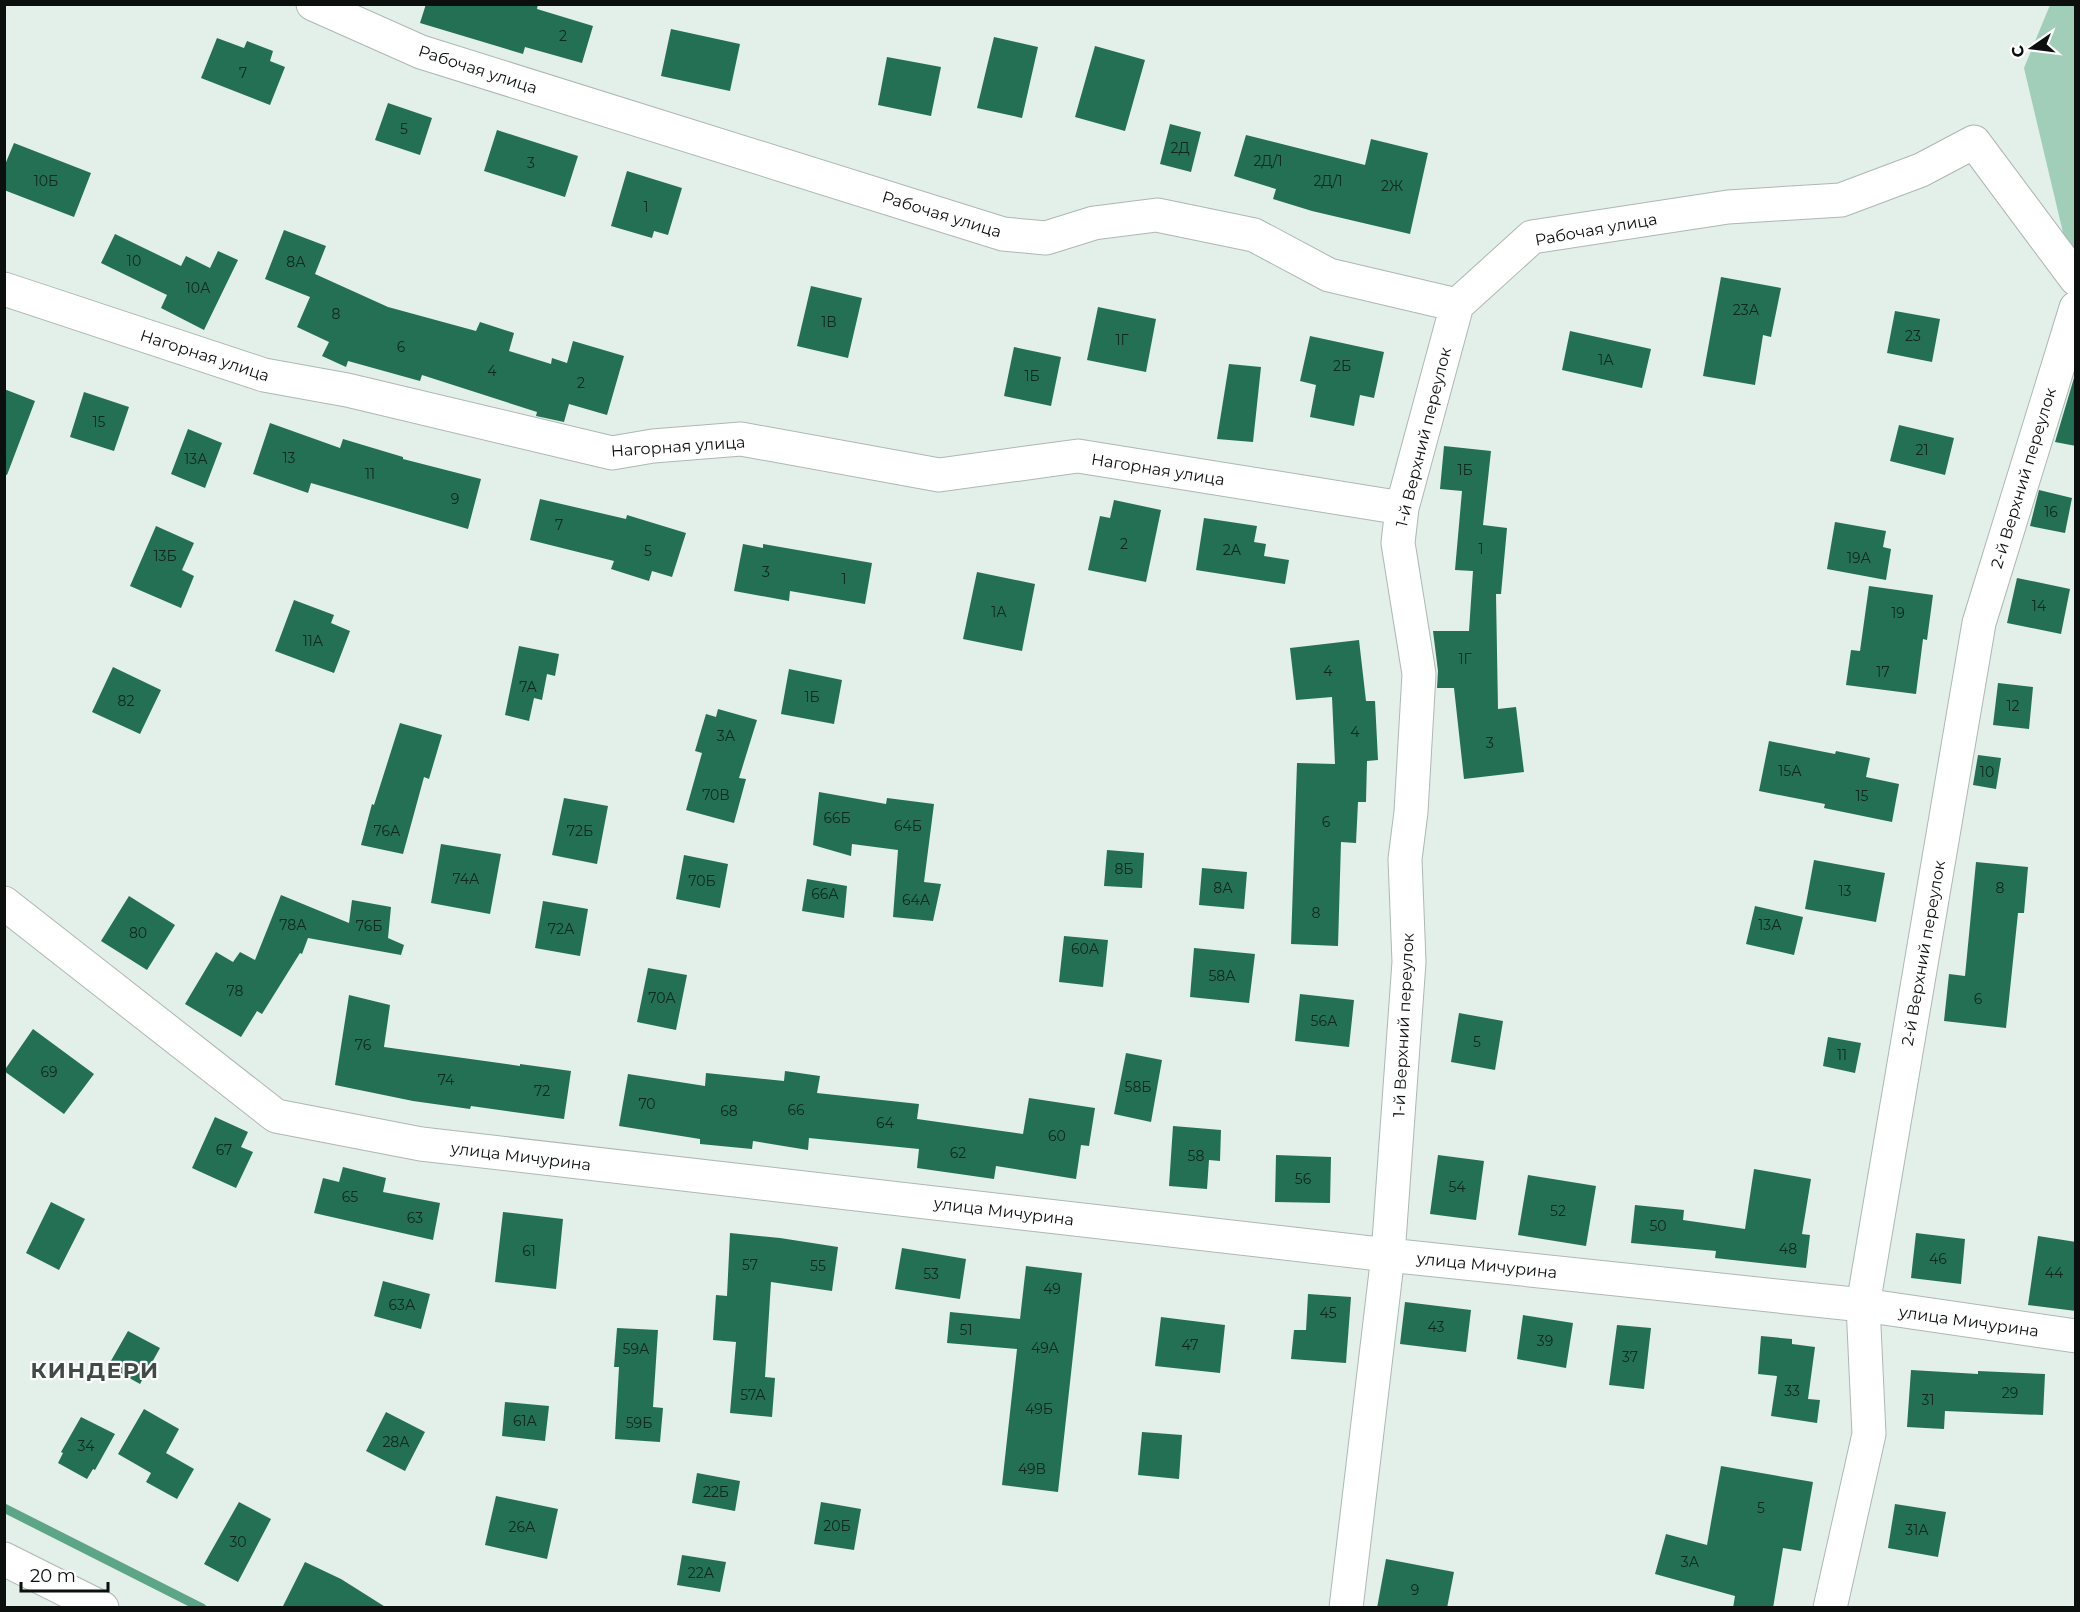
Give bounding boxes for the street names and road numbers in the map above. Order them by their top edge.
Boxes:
street label: Рабочая улица [416,41,540,98]
street label: Рабочая улица [880,187,1004,242]
street label: Рабочая улица [1533,209,1659,250]
street label: Нагорная улица [138,326,272,385]
street label: 1-й Верхний переулок [1392,345,1455,529]
street label: 2-й Верхний переулок [1987,385,2060,571]
street label: Нагорная улица [610,432,746,461]
street label: Нагорная улица [1090,450,1226,489]
street label: 2-й Верхний переулок [1898,858,1949,1047]
street label: 1-й Верхний переулок [1389,932,1418,1118]
street label: улица Мичурина [449,1138,592,1175]
street label: улица Мичурина [932,1193,1075,1230]
street label: улица Мичурина [1415,1249,1558,1282]
street label: улица Мичурина [1897,1302,2040,1341]

